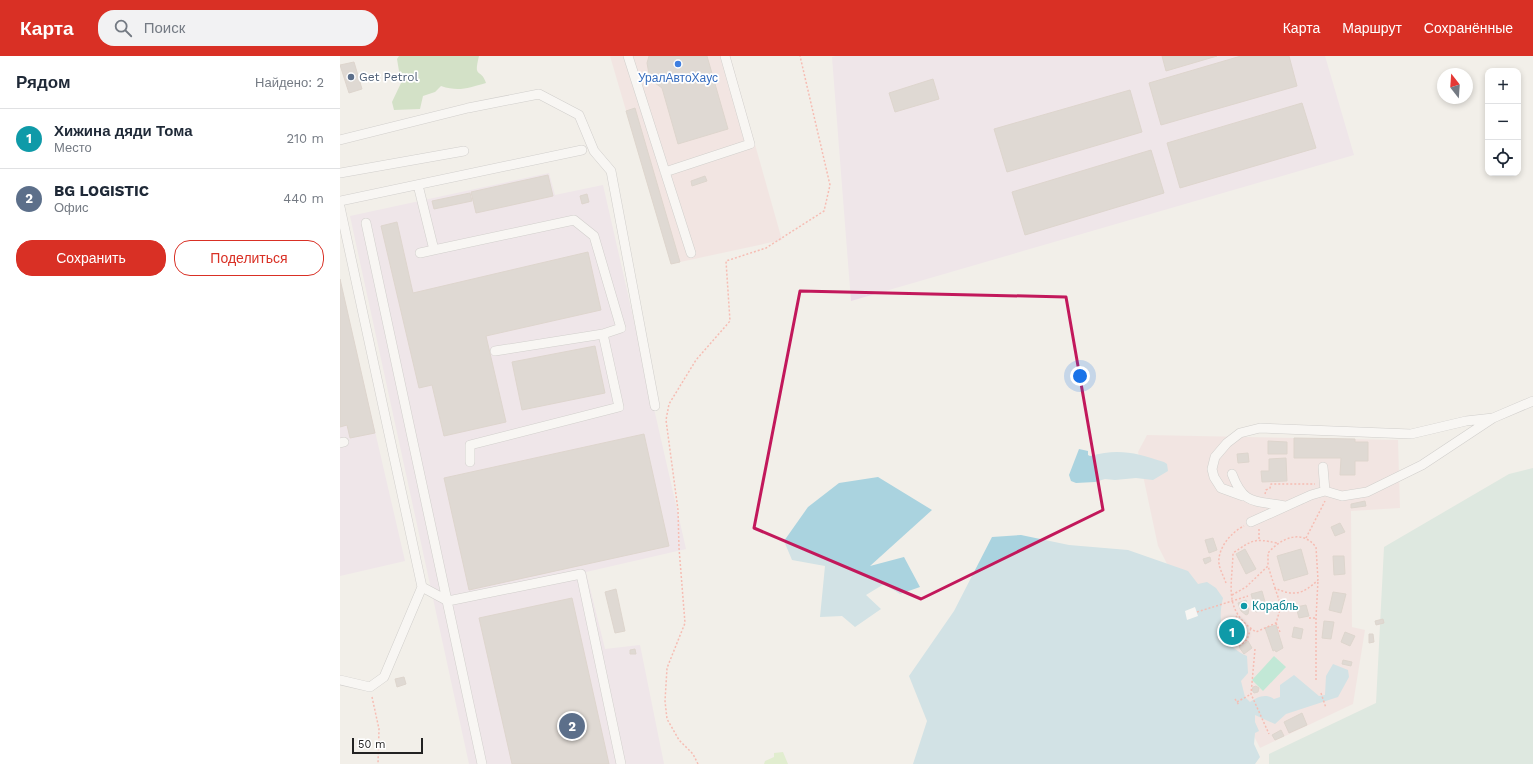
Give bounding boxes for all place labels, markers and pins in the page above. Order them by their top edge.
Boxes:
marker: УралАвтоХаус [673,59,683,69]
place label: Get Petrol [359,70,418,84]
place label: УралАвтоХаус [638,71,718,85]
marker: Get Petrol [346,72,356,82]
place label: Корабль [1252,599,1299,613]
marker: Корабль [1239,601,1249,611]
pin: 1 [1219,617,1245,647]
pin: 2 [559,711,585,741]

